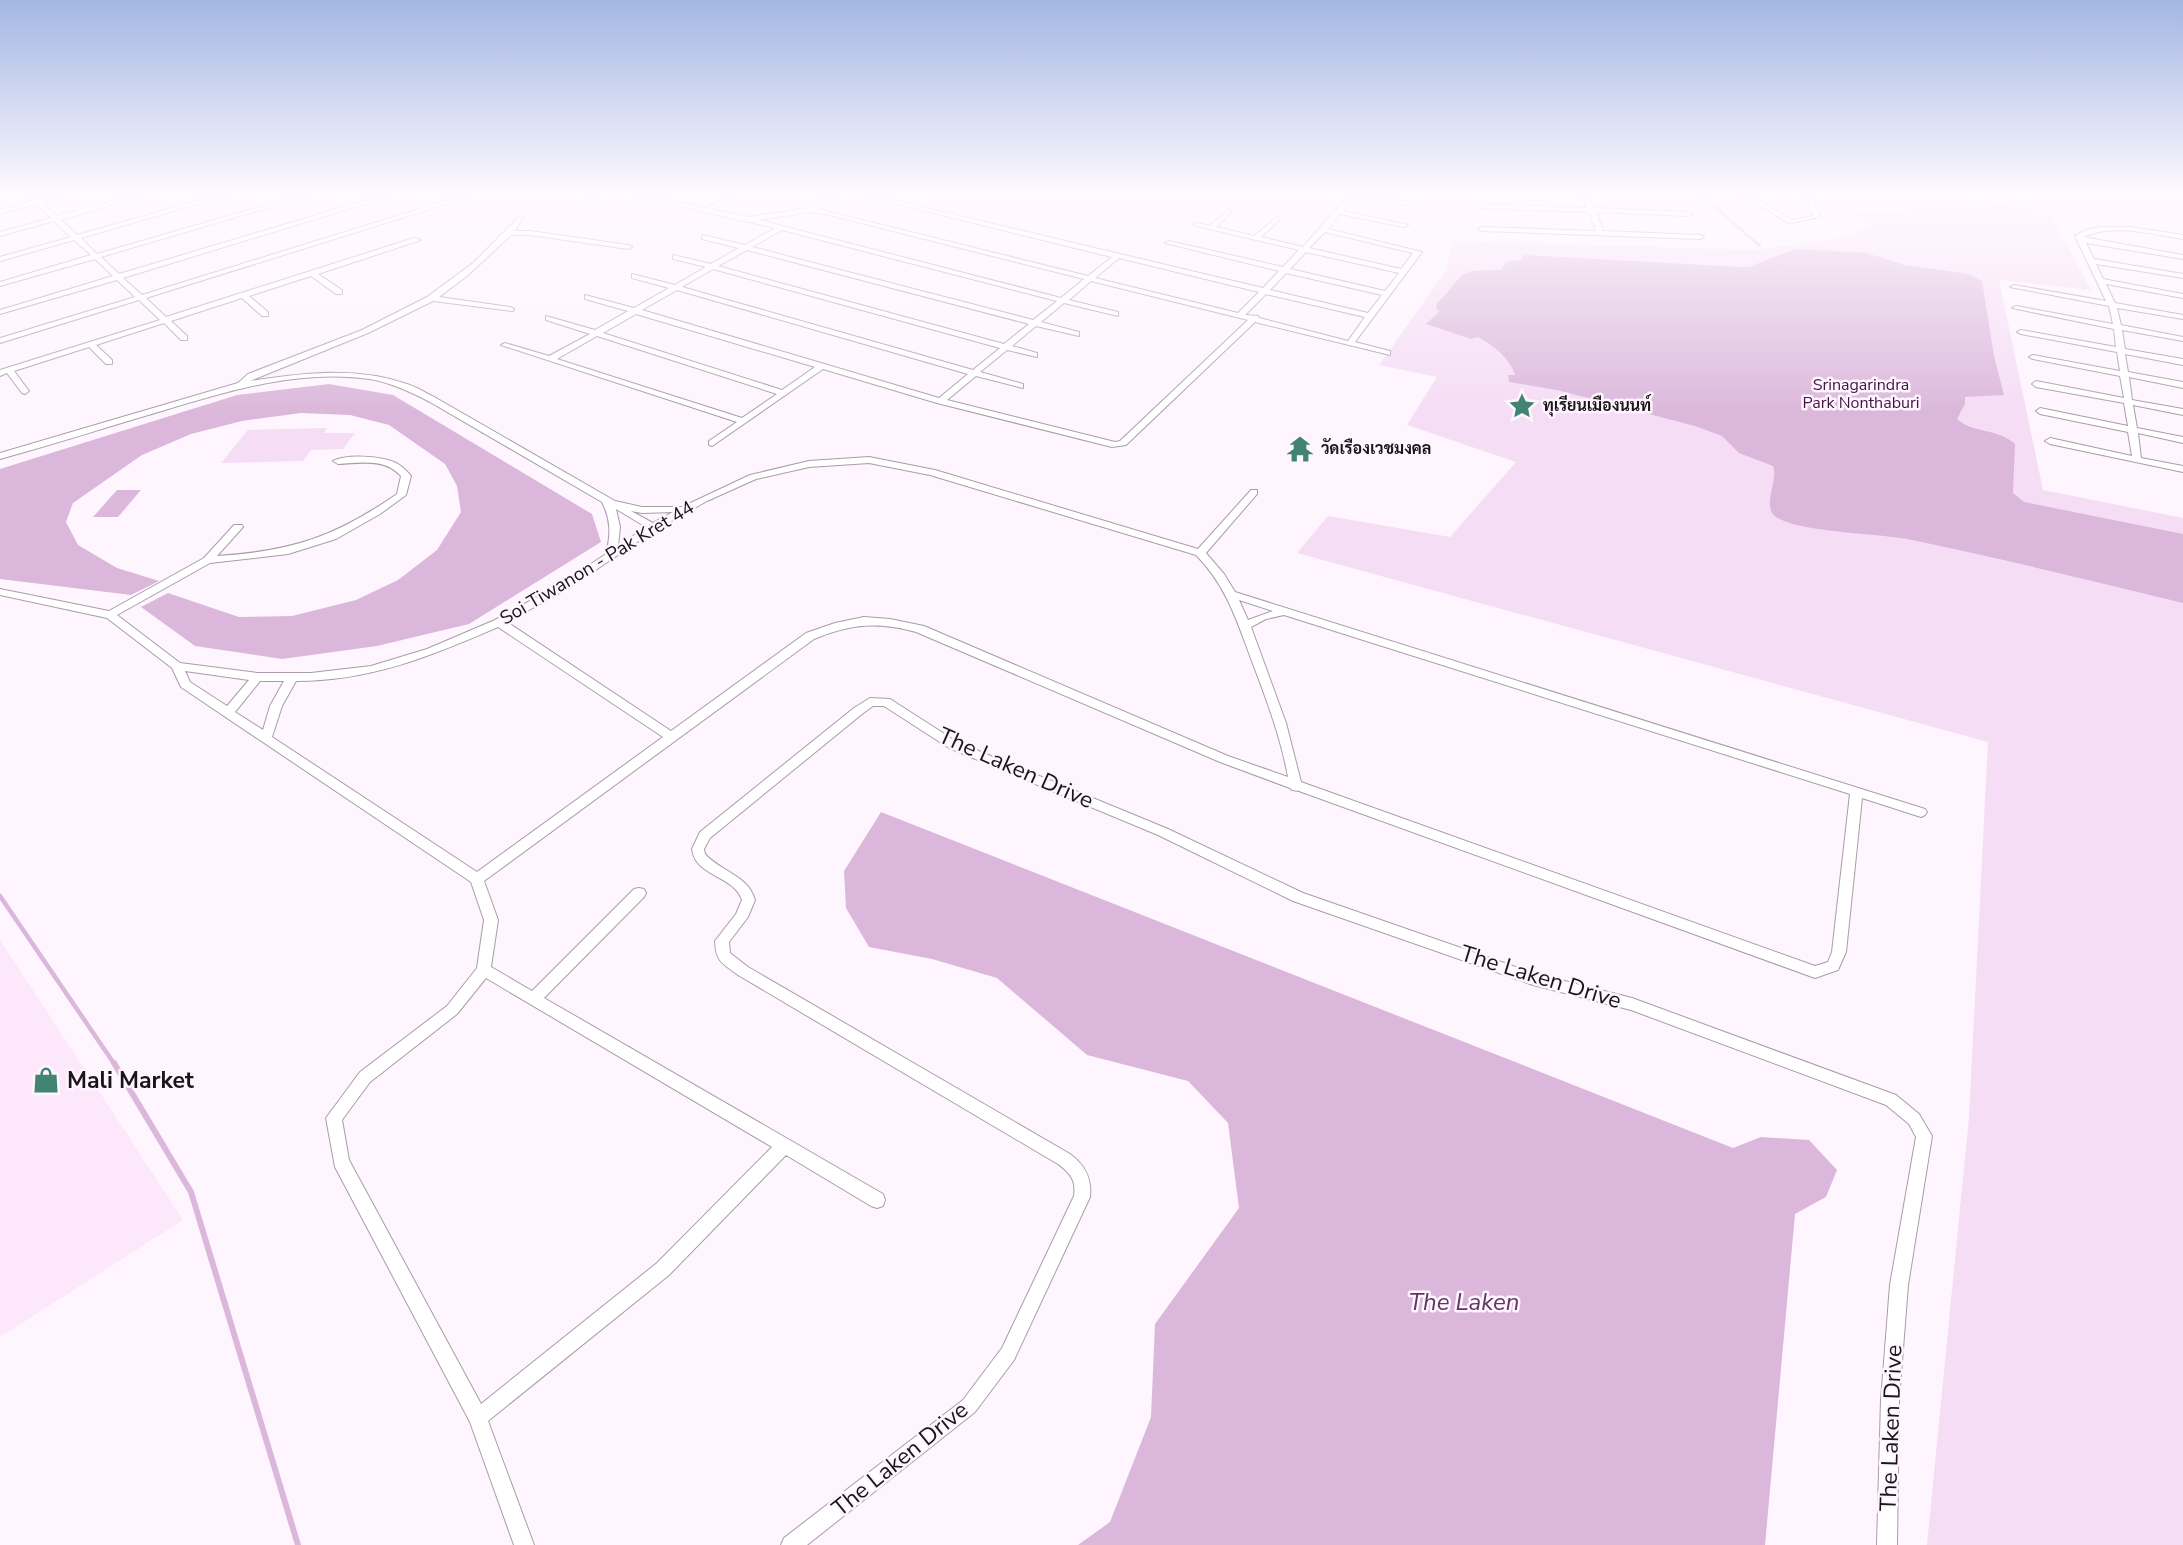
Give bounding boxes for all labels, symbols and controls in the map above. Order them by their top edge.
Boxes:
park label: Srinagarindra Park Nonthaburi [1803,374,1919,414]
place icon: ทุเรียนเมืองนนท์ [1507,391,1537,421]
place label: ทุเรียนเมืองนนท์ [1543,394,1652,417]
temple icon: วัดเรืองเวชมงคล [1285,434,1315,464]
place label: วัดเรืองเวชมงคล [1321,438,1431,460]
street label: Soi Tiwanon - Pak Kret 44 [495,495,699,631]
street label: The Laken Drive [934,720,1098,816]
street label: The Laken Drive [1457,938,1625,1016]
shop icon: Mali Market [31,1065,61,1095]
place label: Mali Market [67,1065,194,1096]
water label: The Laken [1409,1286,1519,1318]
street label: The Laken Drive [1873,1344,1909,1512]
street label: The Laken Drive [825,1394,975,1524]

